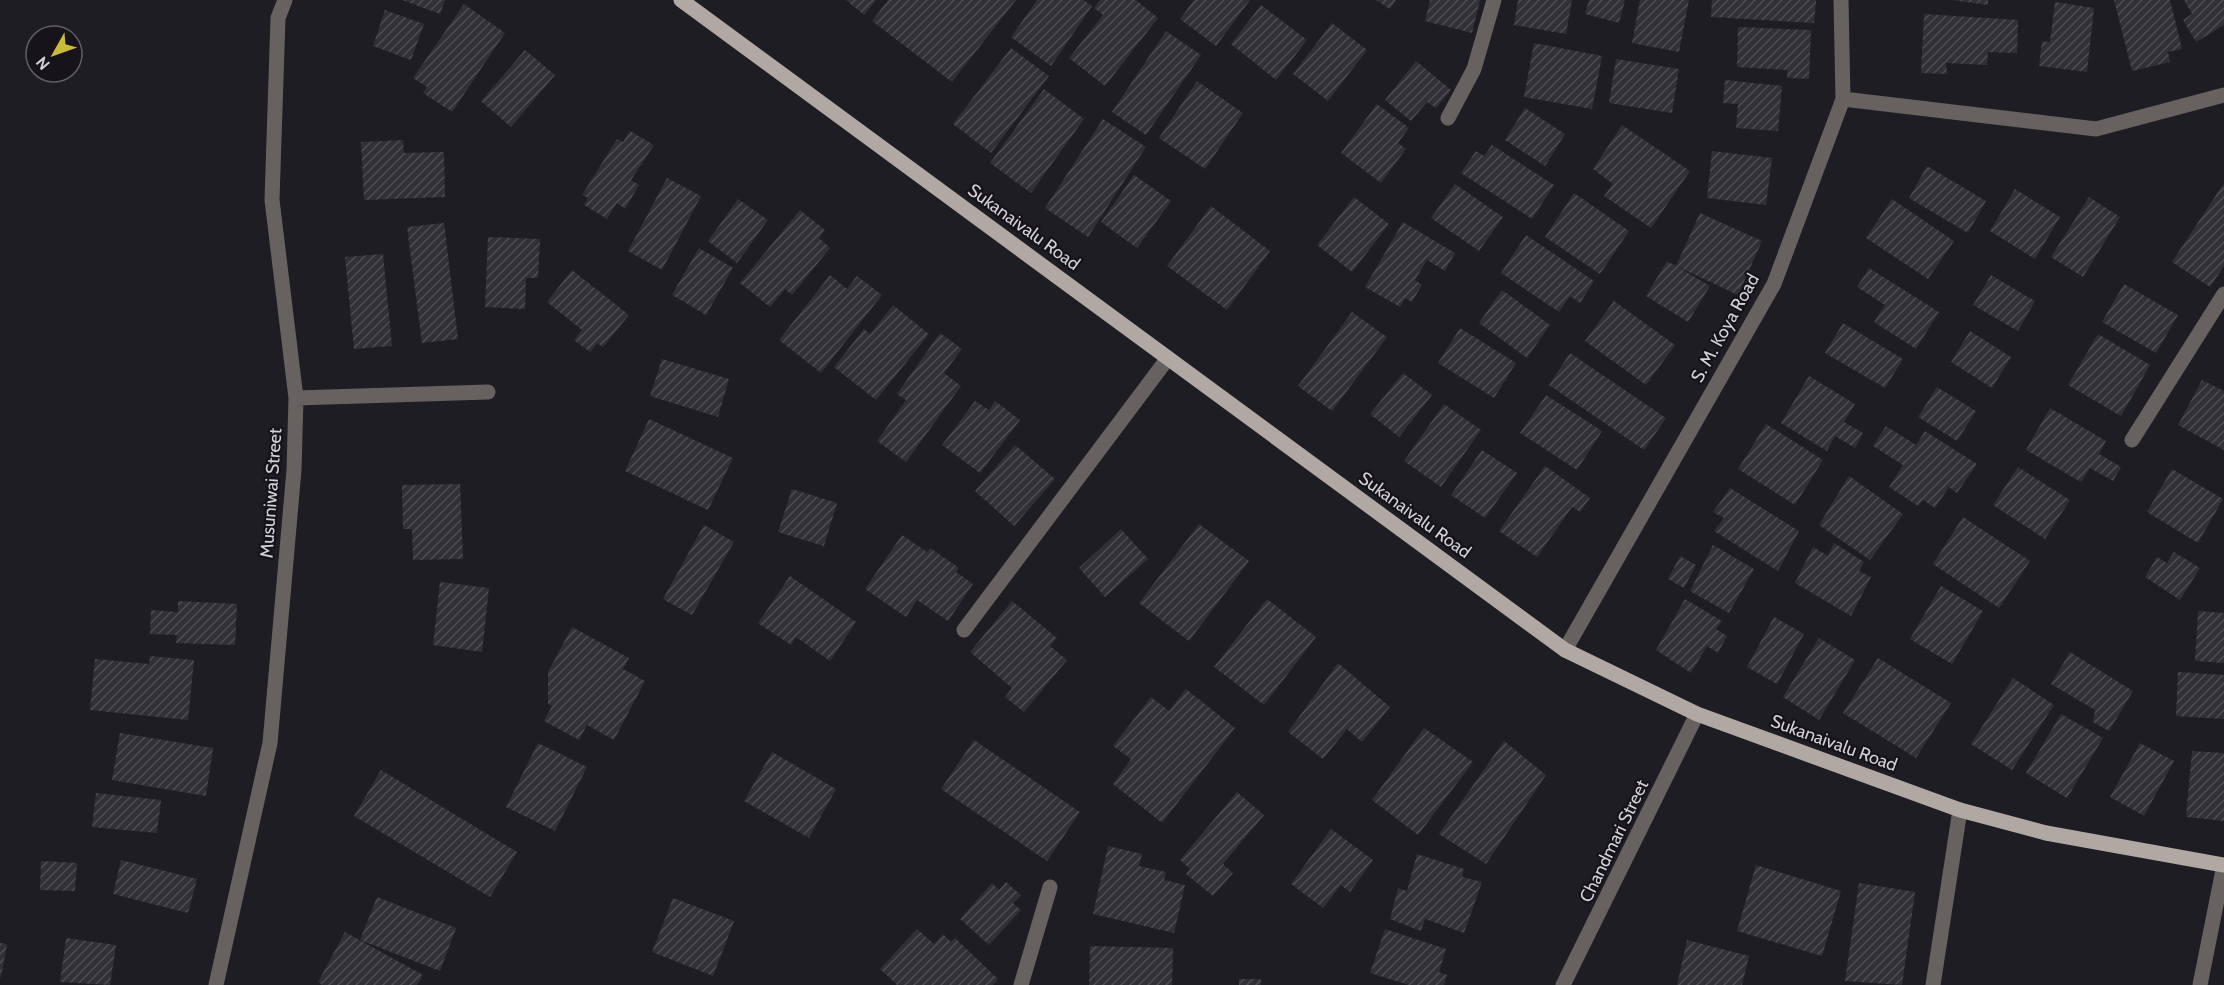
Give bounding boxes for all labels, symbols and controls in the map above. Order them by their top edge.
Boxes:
north arrow [24,24,84,84]
text: N [32,53,54,74]
street label: Sukanaivalu Road [964,179,1084,275]
street label: S. M. Koya Road [1686,270,1764,386]
street label: Musuniwai Street [255,427,287,559]
street label: Sukanaivalu Road [1355,467,1475,563]
street label: Sukanaivalu Road [1768,710,1900,776]
street label: Chandmari Street [1575,776,1653,906]

